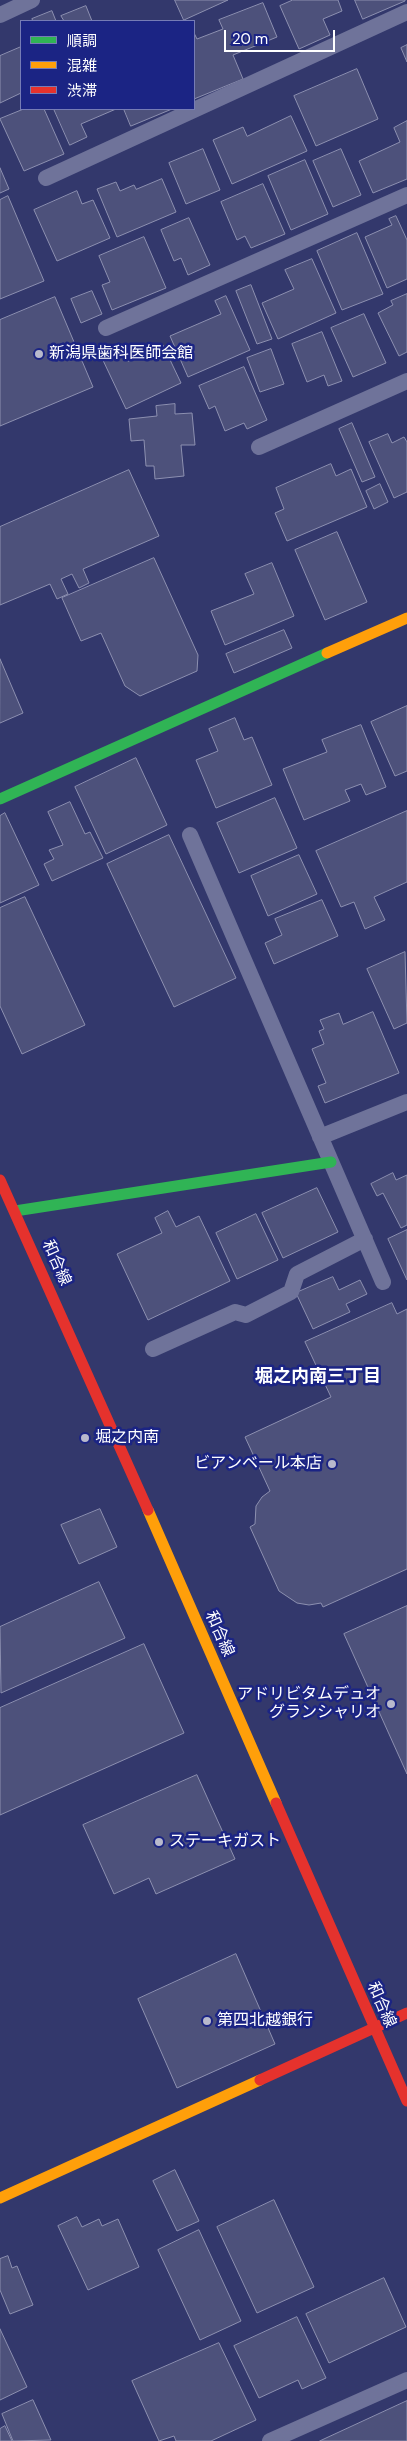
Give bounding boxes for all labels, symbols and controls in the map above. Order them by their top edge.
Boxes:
legend [20,20,195,110]
scale bar [227,20,338,52]
text: 20 m [232,29,268,49]
text: 順調 [67,31,97,51]
text: 混雑 [67,56,97,76]
text: 渋滞 [67,81,97,101]
place label: 新潟県歯科医師会館 [49,344,193,364]
marker: 新潟県歯科医師会館 [33,348,45,360]
street label: 和合線 [37,1237,75,1289]
district label: 堀之内南三丁目 [255,1366,381,1388]
place label: 堀之内南 [95,1428,159,1448]
marker: 堀之内南 [79,1432,91,1444]
place label: ビアンベール本店 [194,1454,322,1474]
marker: ビアンベール本店 [326,1458,338,1470]
street label: 和合線 [200,1608,238,1660]
place label: アドリビタムデュオ グランシャリオ [237,1685,381,1723]
marker: アドリビタムデュオ グランシャリオ [385,1698,397,1710]
place label: ステーキガスト [169,1832,281,1852]
marker: ステーキガスト [153,1836,165,1848]
street label: 和合線 [362,1979,400,2031]
place label: 第四北越銀行 [217,2011,313,2031]
marker: 第四北越銀行 [201,2015,213,2027]

